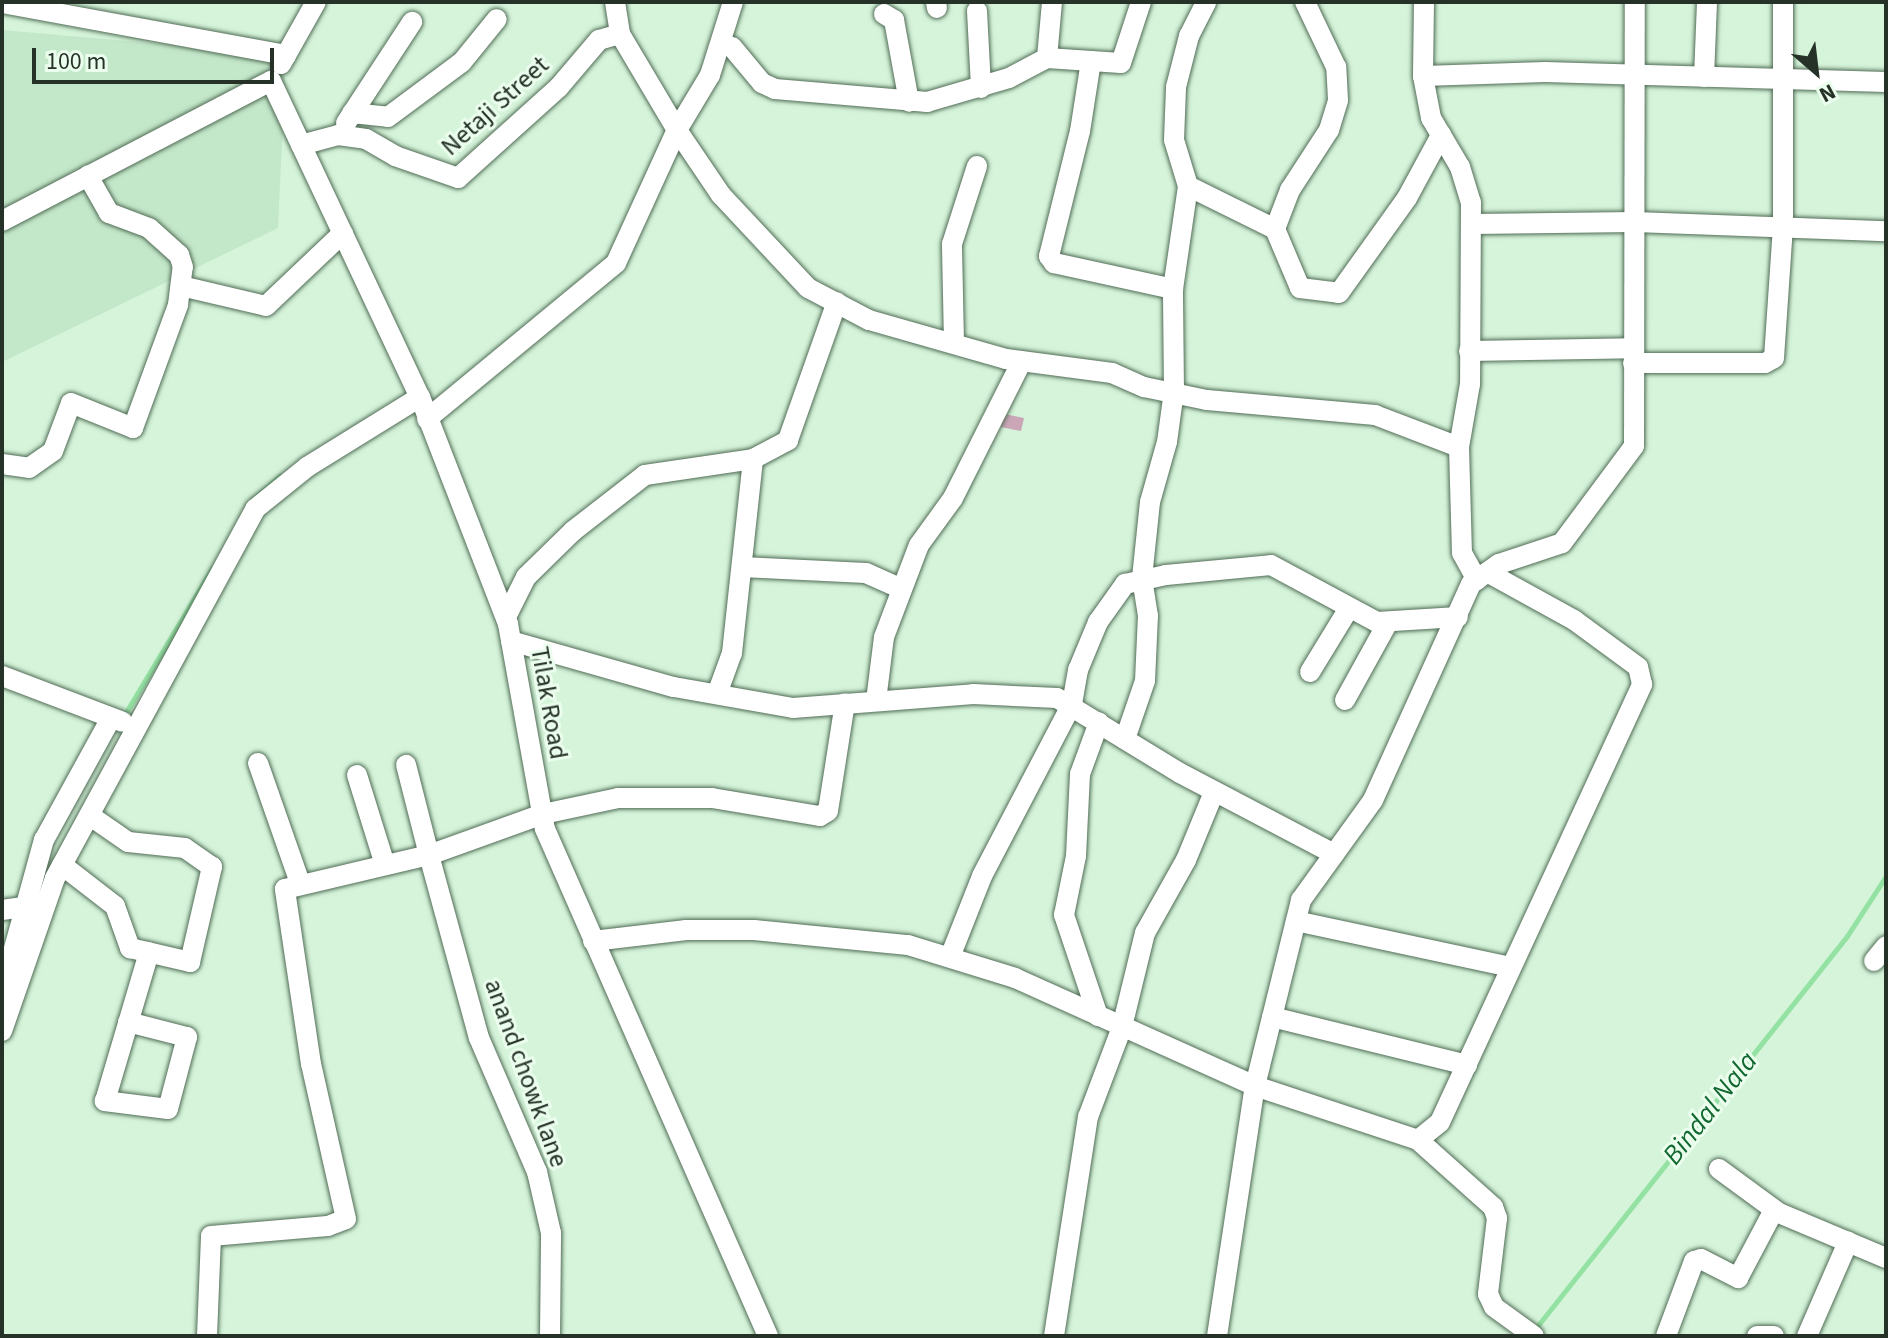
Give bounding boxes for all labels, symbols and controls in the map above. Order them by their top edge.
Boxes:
scale bar [36,32,278,82]
north arrow [1776,32,1856,112]
text: 100 m [46,44,106,79]
street label: Netaji Street [435,50,555,162]
text: N [1813,76,1841,111]
street label: Tilak Road [524,644,574,762]
street label: anand chowk lane [477,975,575,1171]
water label: Bindal Nala [1655,1045,1765,1171]

